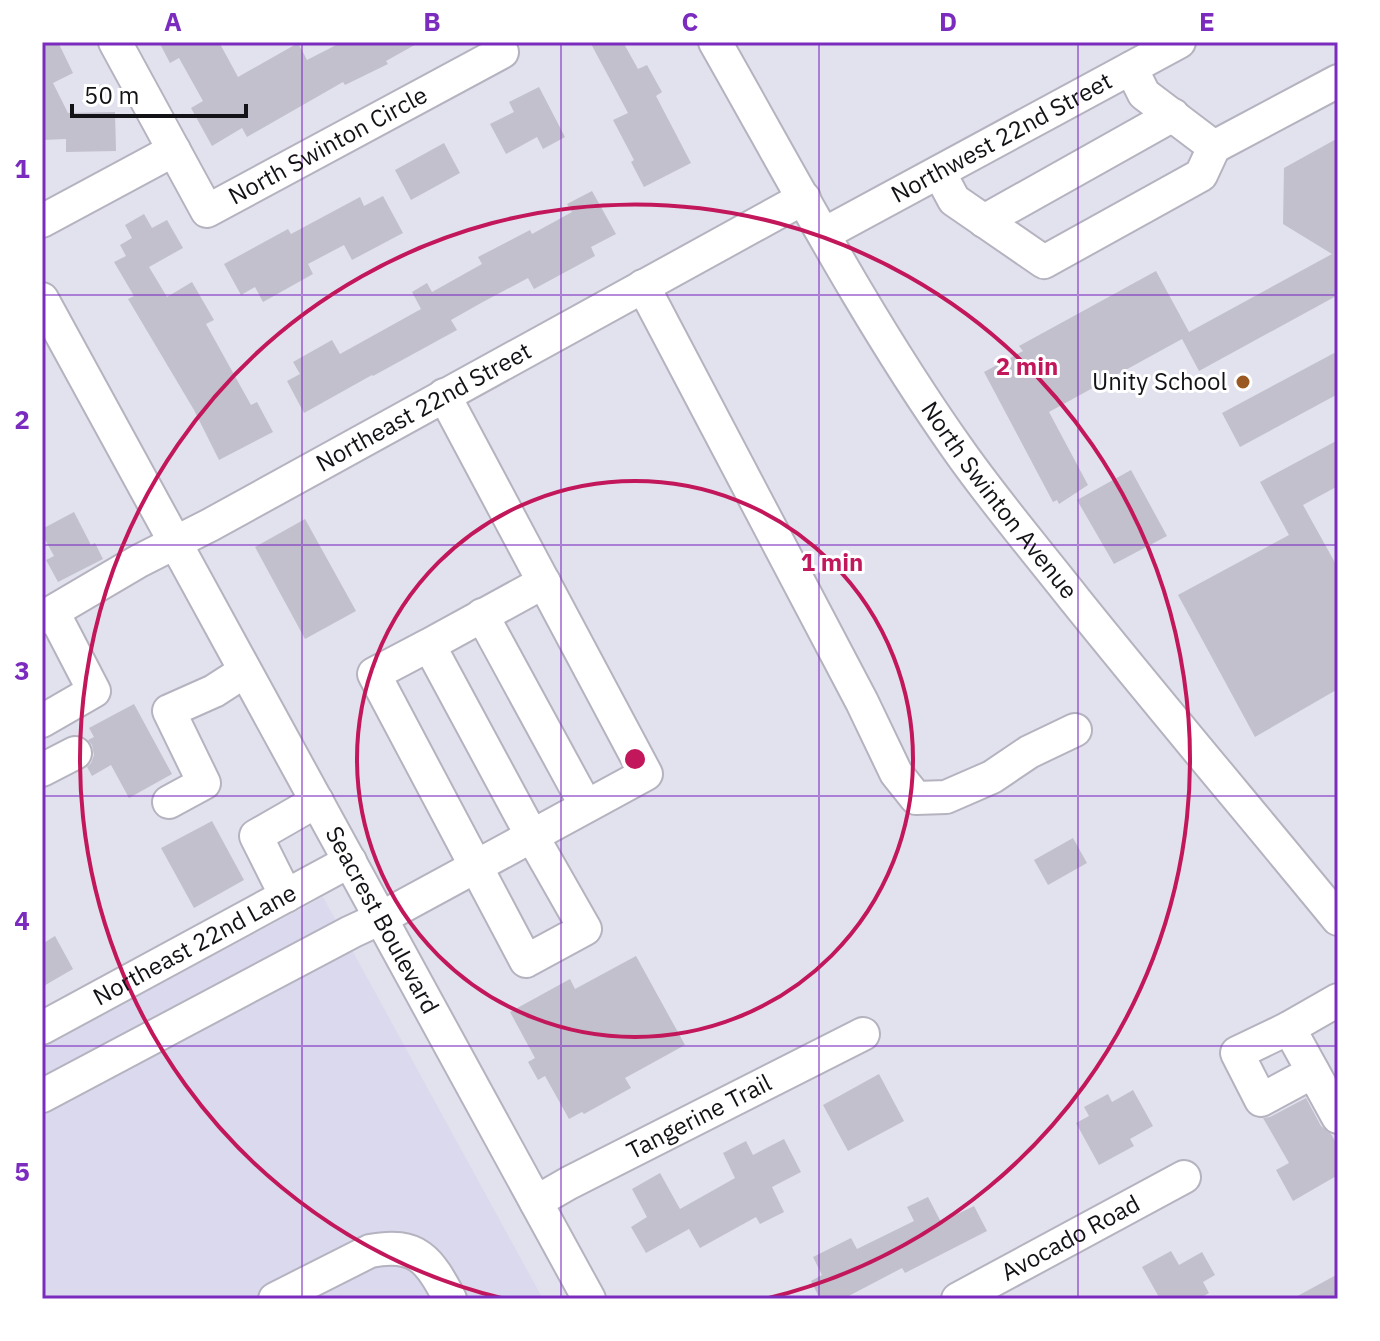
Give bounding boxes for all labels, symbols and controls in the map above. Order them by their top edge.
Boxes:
text: A [164,4,182,38]
text: B [423,4,441,38]
text: C [682,4,699,38]
text: D [939,4,957,38]
text: E [1199,4,1215,38]
street label: Northwest 22nd Street [885,64,1117,210]
scale bar [72,68,246,118]
street label: North Swinton Circle [223,78,433,211]
text: 50 m [84,79,139,111]
text: 1 [14,151,30,185]
street label: Northeast 22nd Street [310,334,536,479]
text: 2 min [996,350,1058,382]
place label: Unity School [1092,365,1227,397]
marker: Unity School [1234,373,1252,391]
street label: North Swinton Avenue [915,395,1085,605]
text: 2 [14,402,30,436]
text: 1 min [801,546,863,578]
text: 3 [14,653,30,687]
centre of rings [621,745,649,773]
street label: Seacrest Boulevard [318,820,447,1019]
street label: Northeast 22nd Lane [87,876,302,1012]
text: 4 [14,903,30,937]
street label: Tangerine Trail [621,1066,777,1166]
text: 5 [14,1154,30,1188]
street label: Avocado Road [995,1187,1145,1288]

